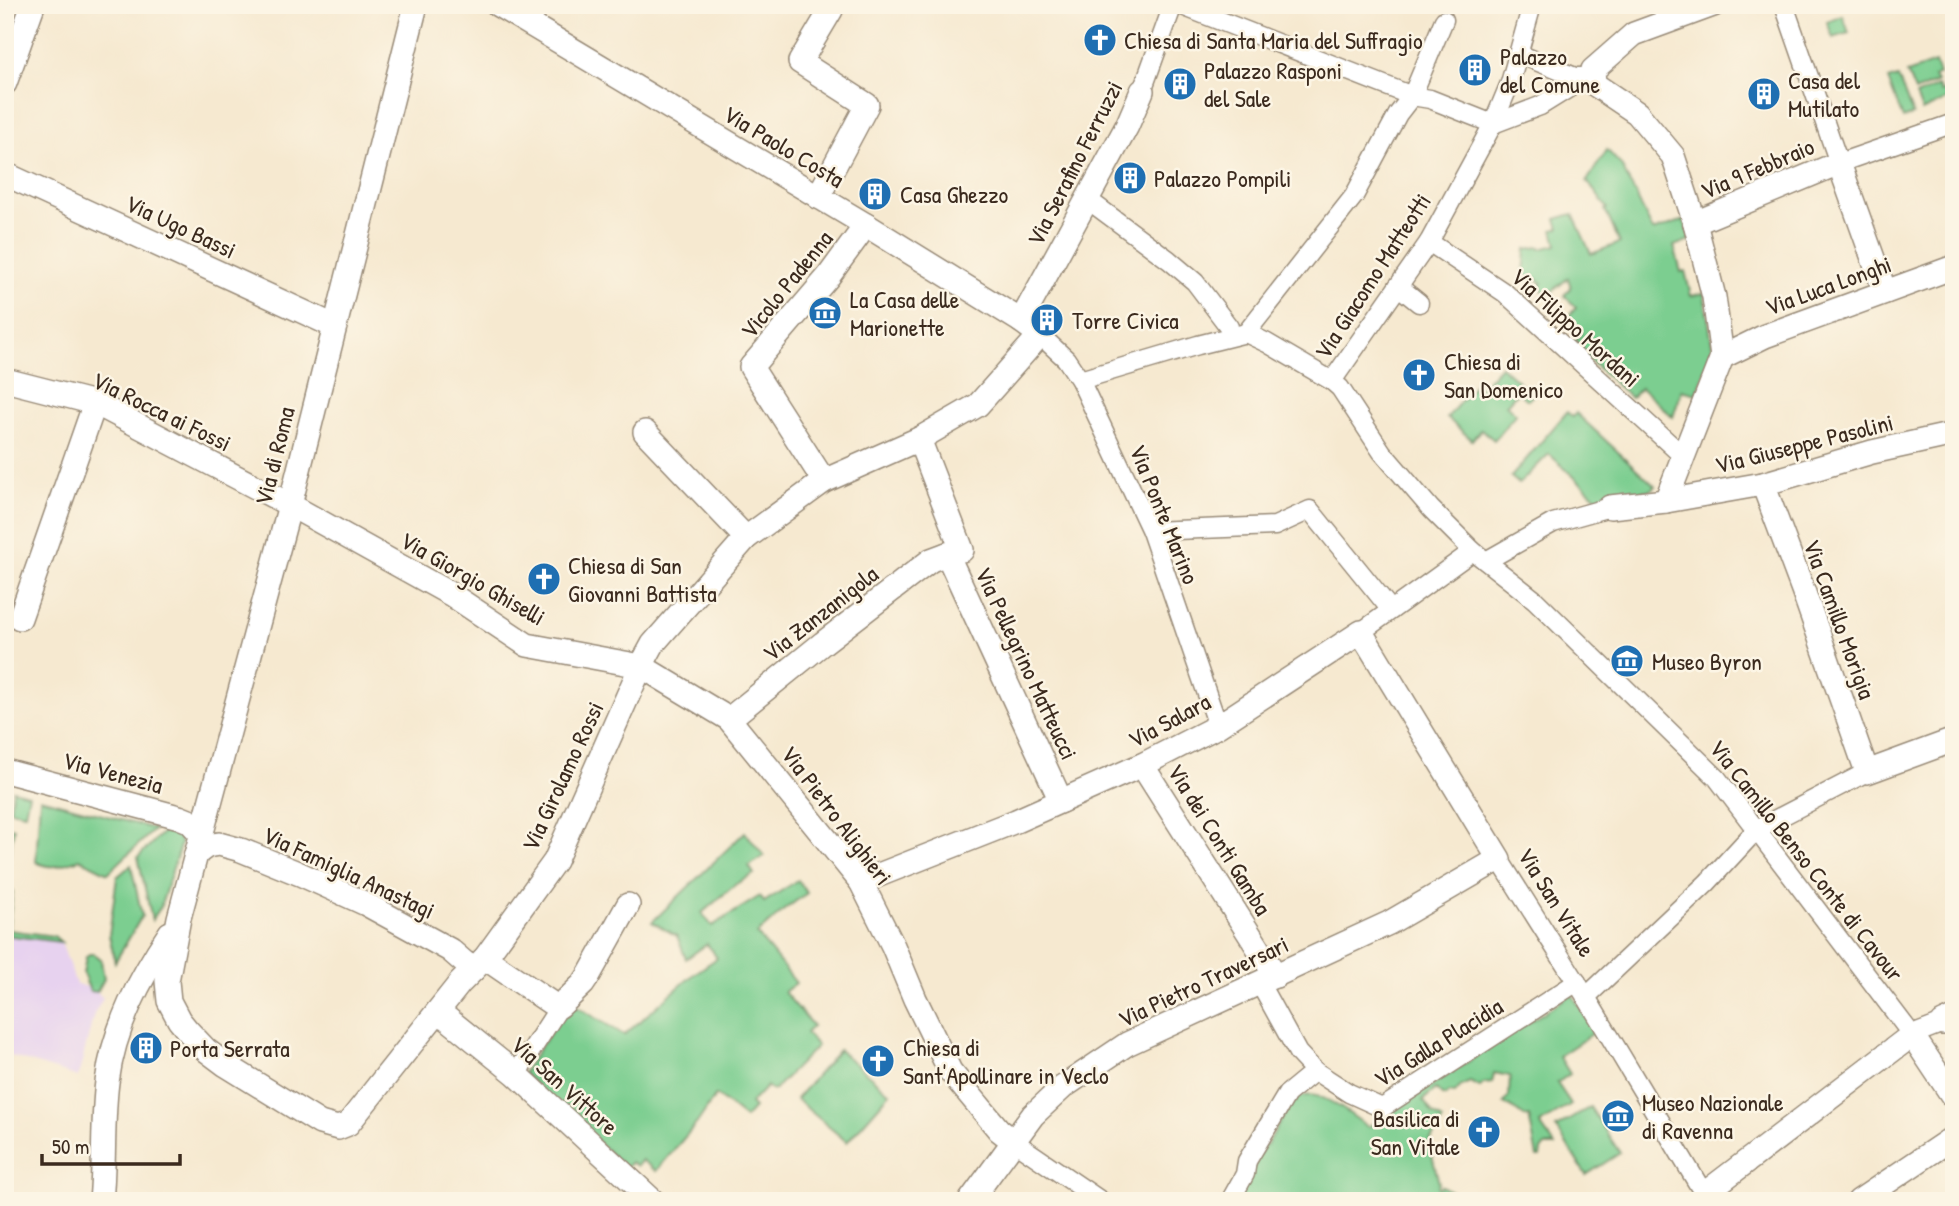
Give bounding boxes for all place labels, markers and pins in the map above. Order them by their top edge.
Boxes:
church icon: Chiesa di Santa Maria del Suffragio [1081,21,1119,59]
place label: Chiesa di Santa Maria del Suffragio [1124,24,1423,56]
place label: Palazzo del Comune [1500,40,1600,100]
building icon: Palazzo del Comune [1456,51,1494,89]
place label: Palazzo Rasponi del Sale [1204,54,1342,114]
place label: Casa del Mutilato [1788,64,1861,124]
building icon: Palazzo Rasponi del Sale [1161,65,1199,103]
building icon: Casa del Mutilato [1745,75,1783,113]
building icon: Palazzo Pompili [1111,159,1149,197]
place label: Palazzo Pompili [1154,162,1291,194]
building icon: Casa Ghezzo [856,175,894,213]
place label: Casa Ghezzo [900,178,1008,210]
place label: La Casa delle Marionette [850,283,960,343]
museum icon: La Casa delle Marionette [806,294,844,332]
building icon: Torre Civica [1028,301,1066,339]
place label: Torre Civica [1072,304,1179,336]
place label: Chiesa di San Domenico [1444,345,1563,405]
church icon: Chiesa di San Domenico [1400,356,1438,394]
place label: Chiesa di San Giovanni Battista [568,549,717,609]
church icon: Chiesa di San Giovanni Battista [525,560,563,598]
museum icon: Museo Byron [1608,642,1646,680]
place label: Museo Byron [1652,645,1762,677]
building icon: Porta Serrata [127,1029,165,1067]
place label: Chiesa di Sant'Apollinare in Veclo [903,1031,1109,1091]
place label: Porta Serrata [170,1032,290,1064]
church icon: Chiesa di Sant'Apollinare in Veclo [859,1042,897,1080]
place label: Museo Nazionale di Ravenna [1642,1086,1784,1146]
museum icon: Museo Nazionale di Ravenna [1599,1097,1637,1135]
place label: Basilica di San Vitale [1371,1102,1460,1162]
church icon: Basilica di San Vitale [1465,1113,1503,1151]

